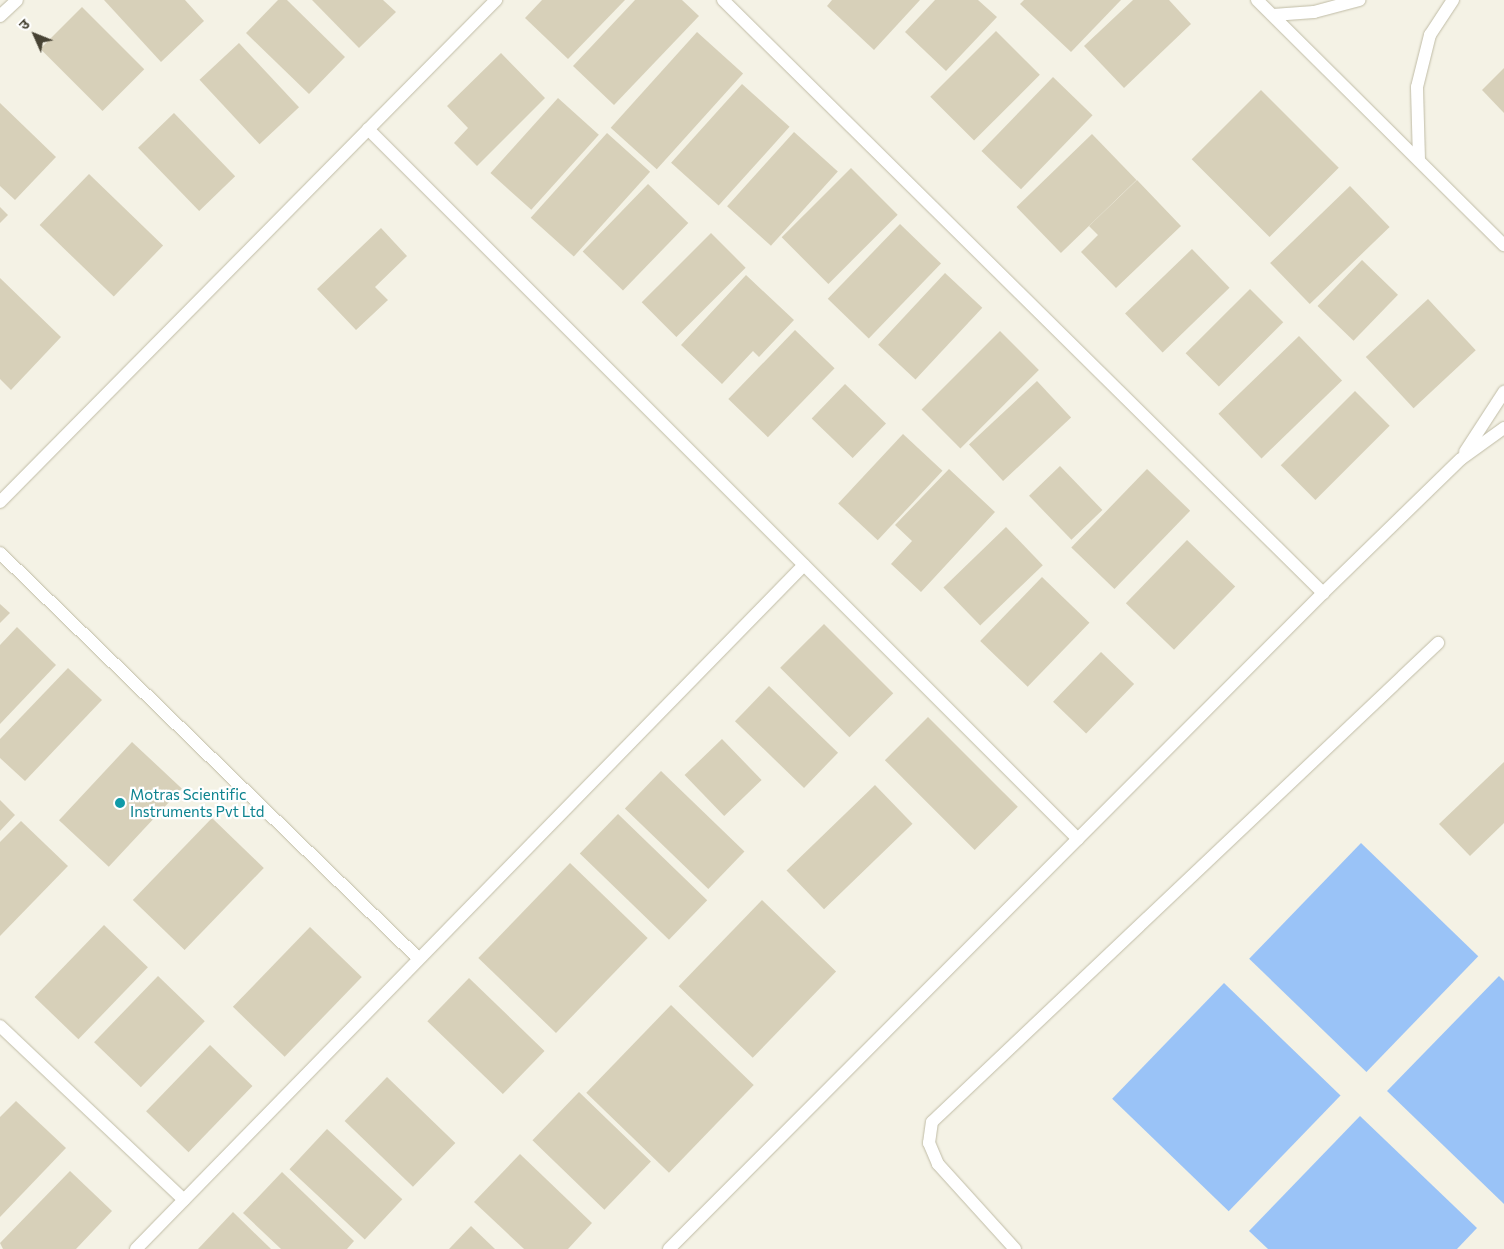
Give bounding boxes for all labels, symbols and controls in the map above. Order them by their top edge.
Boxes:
north arrow [10,10,60,60]
text: उ [15,15,33,33]
place label: Motras Scientific Instruments Pvt Ltd [130,785,265,820]
marker: Motras Scientific Instruments Pvt Ltd [114,797,126,809]

